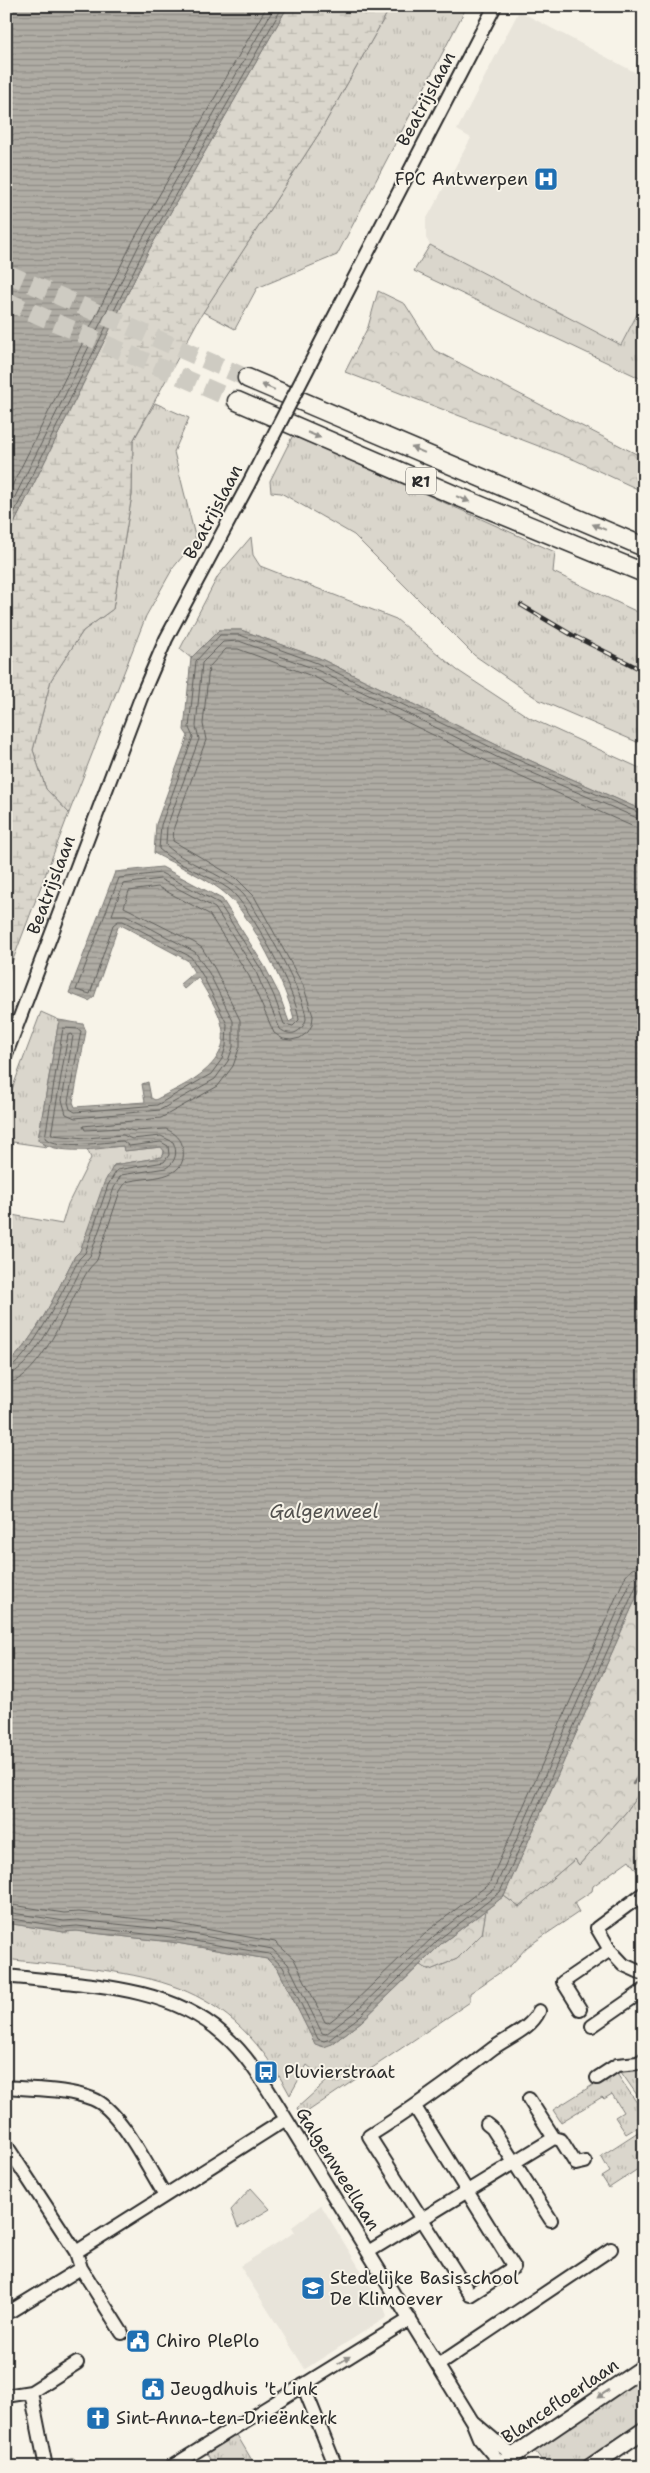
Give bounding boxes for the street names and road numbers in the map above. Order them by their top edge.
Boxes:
street label: Beatrijslaan [391,47,461,151]
street label: Beatrijslaan [178,460,248,564]
road number: R1 [406,468,436,494]
street label: Beatrijslaan [21,832,81,938]
street label: Galgenweellaan [290,2103,386,2235]
street label: Blancefloerlaan [497,2353,623,2449]

